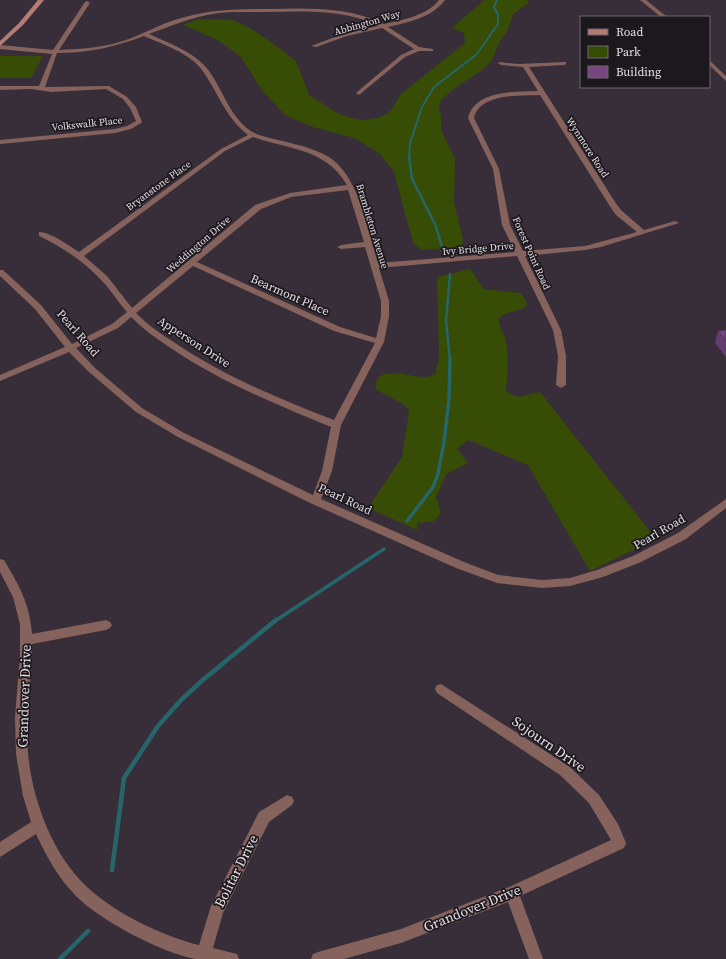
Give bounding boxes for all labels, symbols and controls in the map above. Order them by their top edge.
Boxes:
street label: Abbington Way [333,7,403,38]
legend [580,16,710,88]
text: Road [616,24,643,40]
text: Park [616,44,641,60]
text: Building [616,64,661,80]
street label: Volkswalk Place [51,113,123,134]
street label: Wynmore Road [563,115,612,180]
street label: Bryanstone Place [123,157,193,213]
street label: Brambleton Avenue [353,182,392,270]
street label: Weddington Drive [164,213,233,276]
street label: Forest Point Road [510,215,554,292]
street label: Ivy Bridge Drive [442,239,514,258]
street label: Bearmont Place [248,270,332,320]
street label: Pearl Road [53,306,103,360]
street label: Apperson Drive [155,313,233,371]
street label: Pearl Road [316,480,375,518]
street label: Pearl Road [630,511,688,553]
street label: Grandover Drive [12,644,36,748]
street label: Sojourn Drive [508,711,590,777]
street label: Bolitar Drive [209,831,263,911]
street label: Grandover Drive [420,879,524,937]

